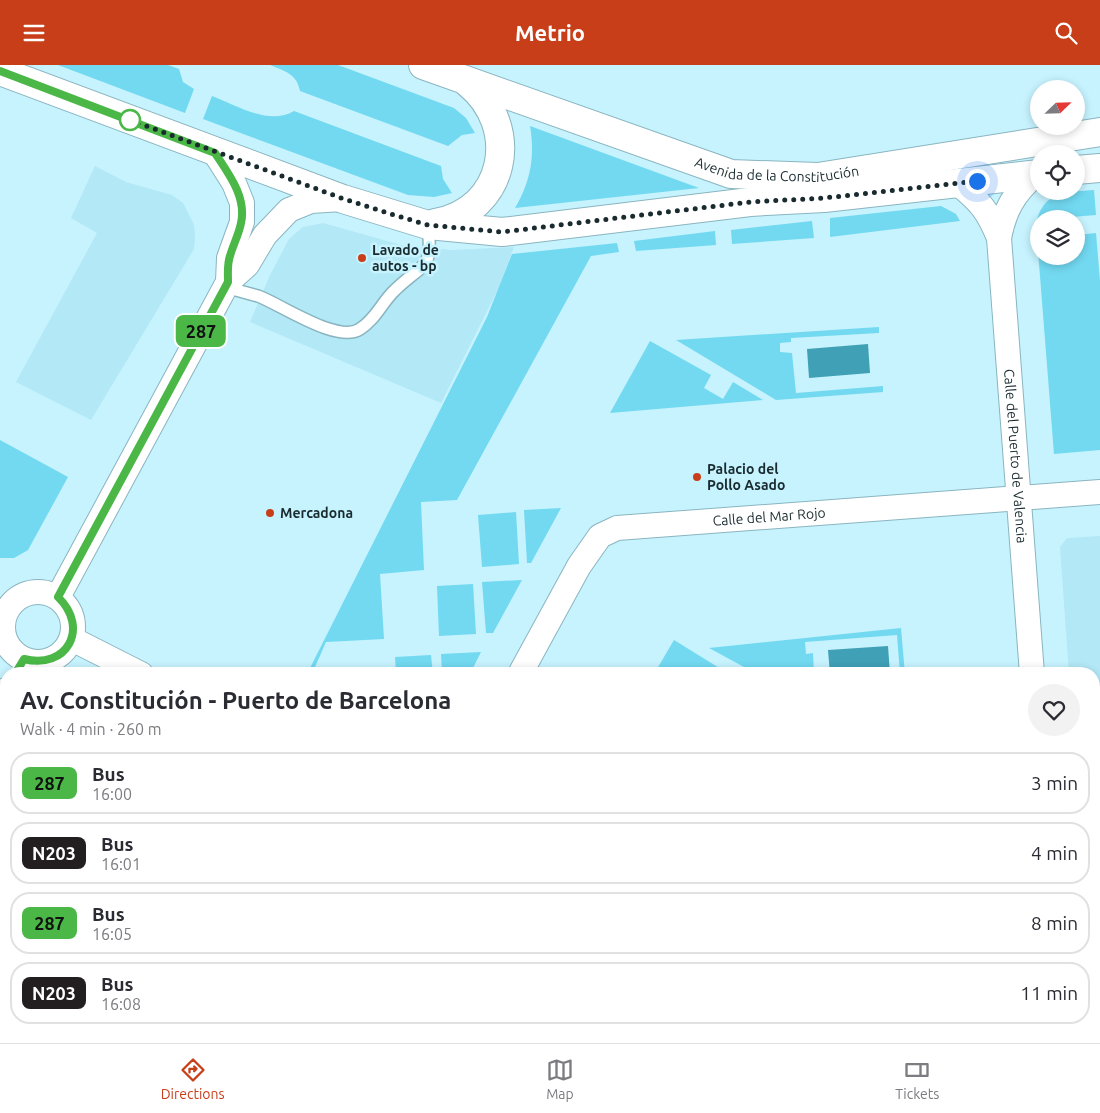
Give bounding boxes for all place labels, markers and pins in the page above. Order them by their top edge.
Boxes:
unlabelled marker [119,109,141,131]
place label: Lavado de autos - bp [372,242,439,274]
marker: Lavado de autos - bp [356,252,368,264]
place label: Palacio del Pollo Asado [707,461,785,493]
marker: Palacio del Pollo Asado [691,471,703,483]
place label: Mercadona [280,505,353,521]
marker: Mercadona [264,507,276,519]

